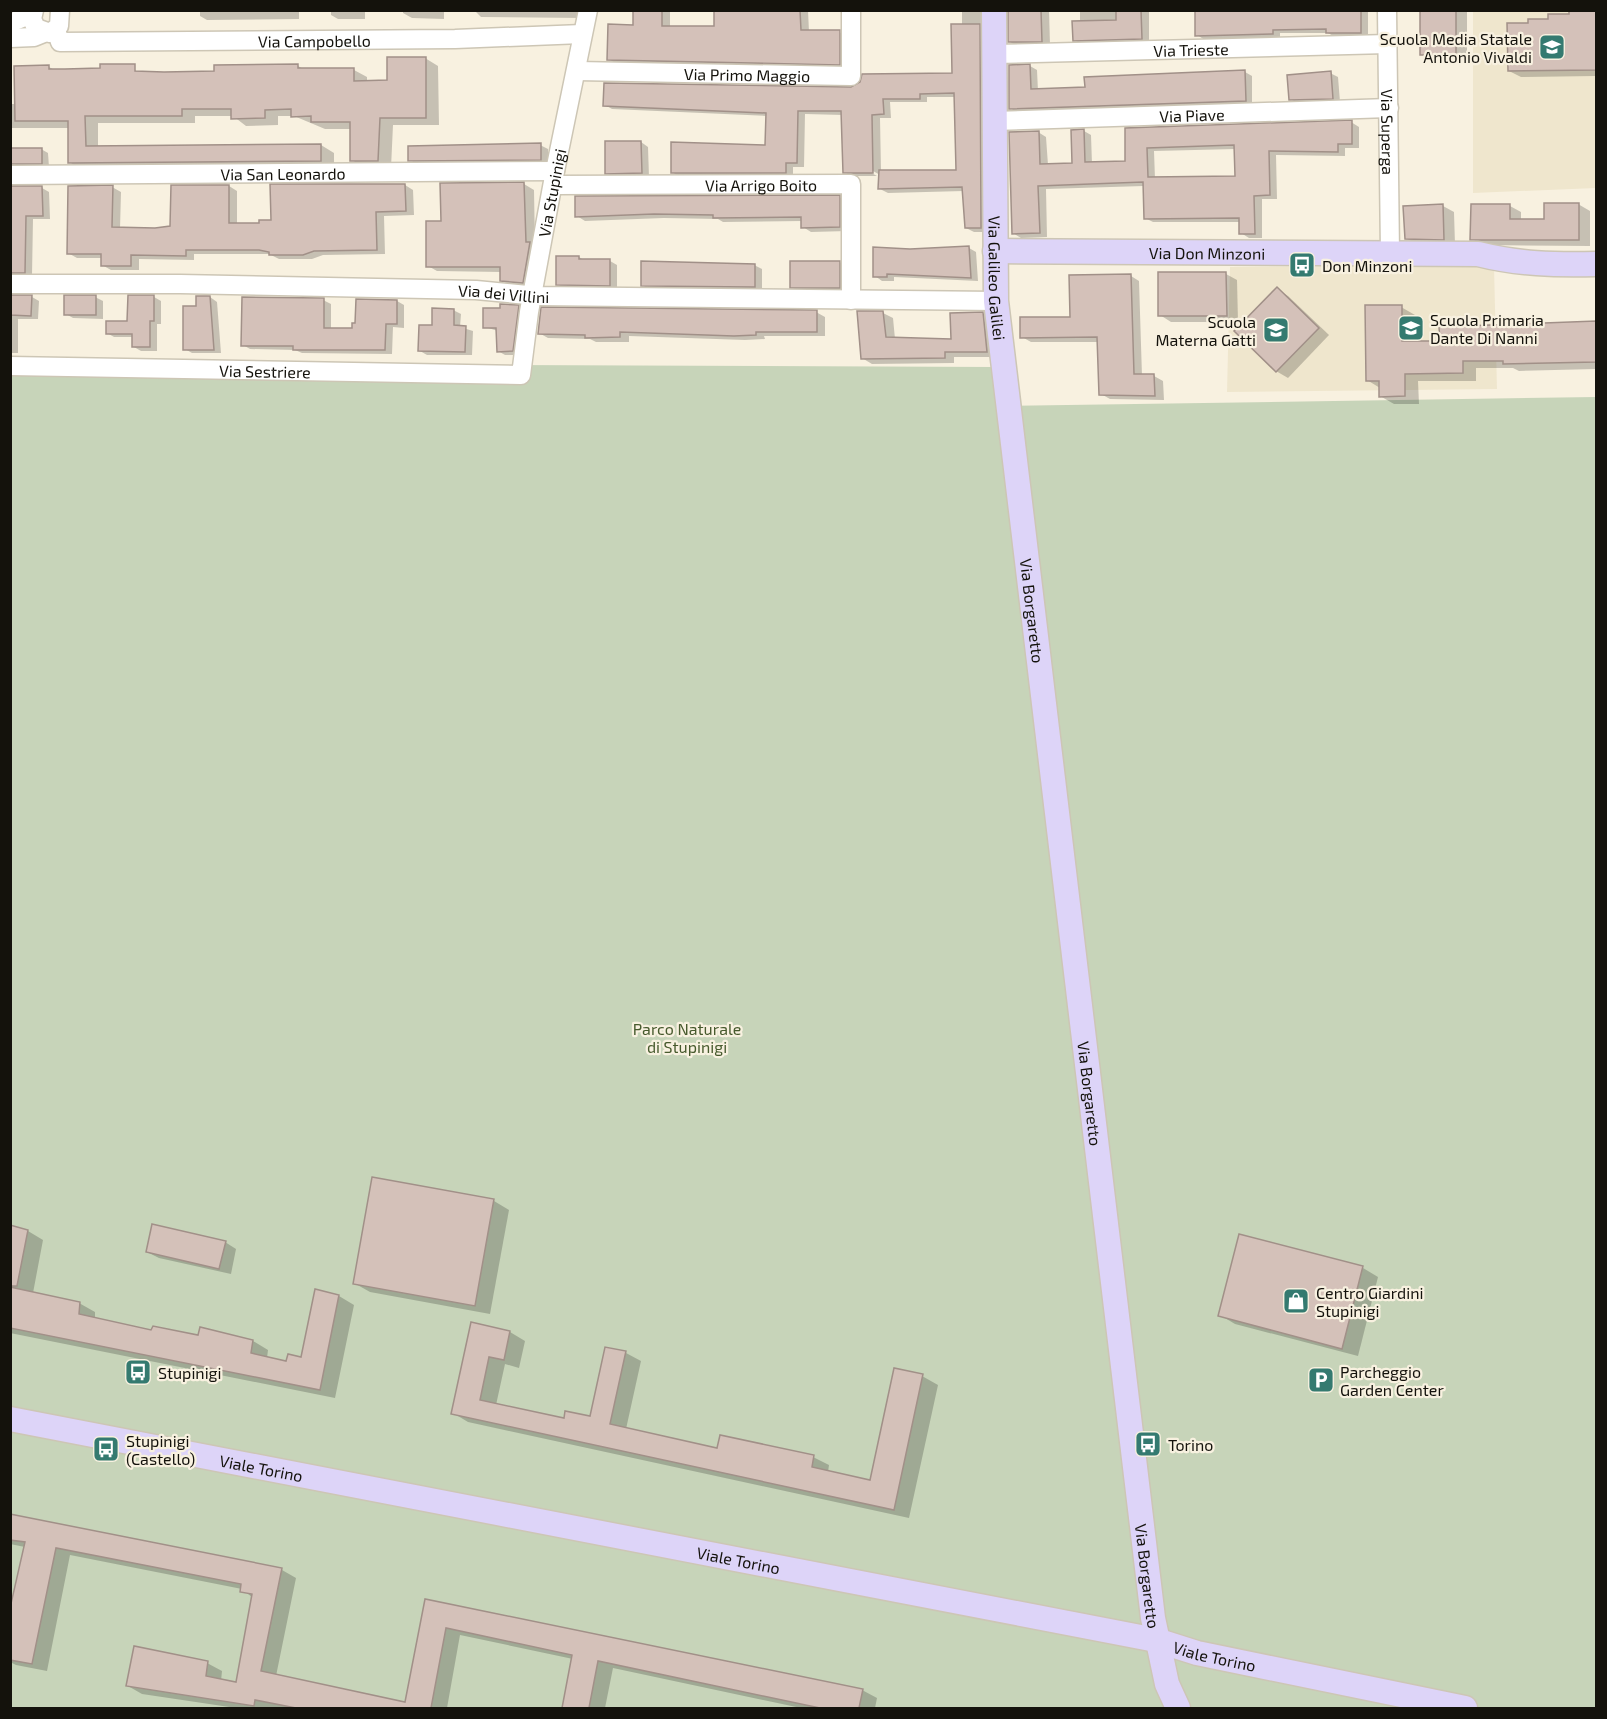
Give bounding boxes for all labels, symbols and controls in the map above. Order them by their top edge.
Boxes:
place label: Scuola Media Statale Antonio Vivaldi [1380,29,1532,66]
street label: Via Campobello [258,30,371,50]
school or university icon: Scuola Media Statale Antonio Vivaldi [1537,32,1567,62]
street label: Via Trieste [1153,39,1229,59]
street label: Via Primo Maggio [684,63,810,85]
street label: Via Superga [1378,89,1399,175]
street label: Via Piave [1159,104,1225,125]
street label: Via Stupinigi [534,147,569,238]
street label: Via San Leonardo [220,163,346,183]
street label: Via Arrigo Boito [705,175,817,194]
street label: Via Galileo Galilei [986,216,1010,341]
street label: Via Don Minzoni [1149,242,1265,262]
bus stop icon: Don Minzoni [1287,250,1317,280]
place label: Don Minzoni [1322,256,1412,275]
street label: Via dei Villini [458,280,550,306]
place label: Scuola Primaria Dante Di Nanni [1430,310,1544,347]
place label: Scuola Materna Gatti [1155,312,1256,349]
school or university icon: Scuola Primaria Dante Di Nanni [1396,313,1426,343]
school or university icon: Scuola Materna Gatti [1261,315,1291,345]
street label: Via Sestriere [219,360,311,381]
street label: Via Borgaretto [1017,557,1049,664]
park label: Parco Naturale di Stupinigi [633,1019,741,1056]
street label: Via Borgaretto [1075,1040,1106,1147]
place label: Centro Giardini Stupinigi [1316,1283,1423,1320]
shop icon: Centro Giardini Stupinigi [1281,1286,1311,1316]
bus stop icon: Stupinigi [123,1357,153,1387]
place label: Parcheggio Garden Center [1340,1362,1444,1399]
place label: Stupinigi [158,1363,222,1382]
parking icon: Parcheggio Garden Center [1306,1365,1336,1395]
bus stop icon: Torino [1133,1429,1163,1459]
place label: Stupinigi (Castello) [126,1431,195,1468]
bus stop icon: Stupinigi (Castello) [91,1434,121,1464]
place label: Torino [1168,1435,1213,1454]
street label: Viale Torino [218,1450,305,1485]
street label: Via Borgaretto [1132,1523,1164,1630]
street label: Viale Torino [695,1542,782,1577]
street label: Viale Torino [1171,1637,1258,1674]

